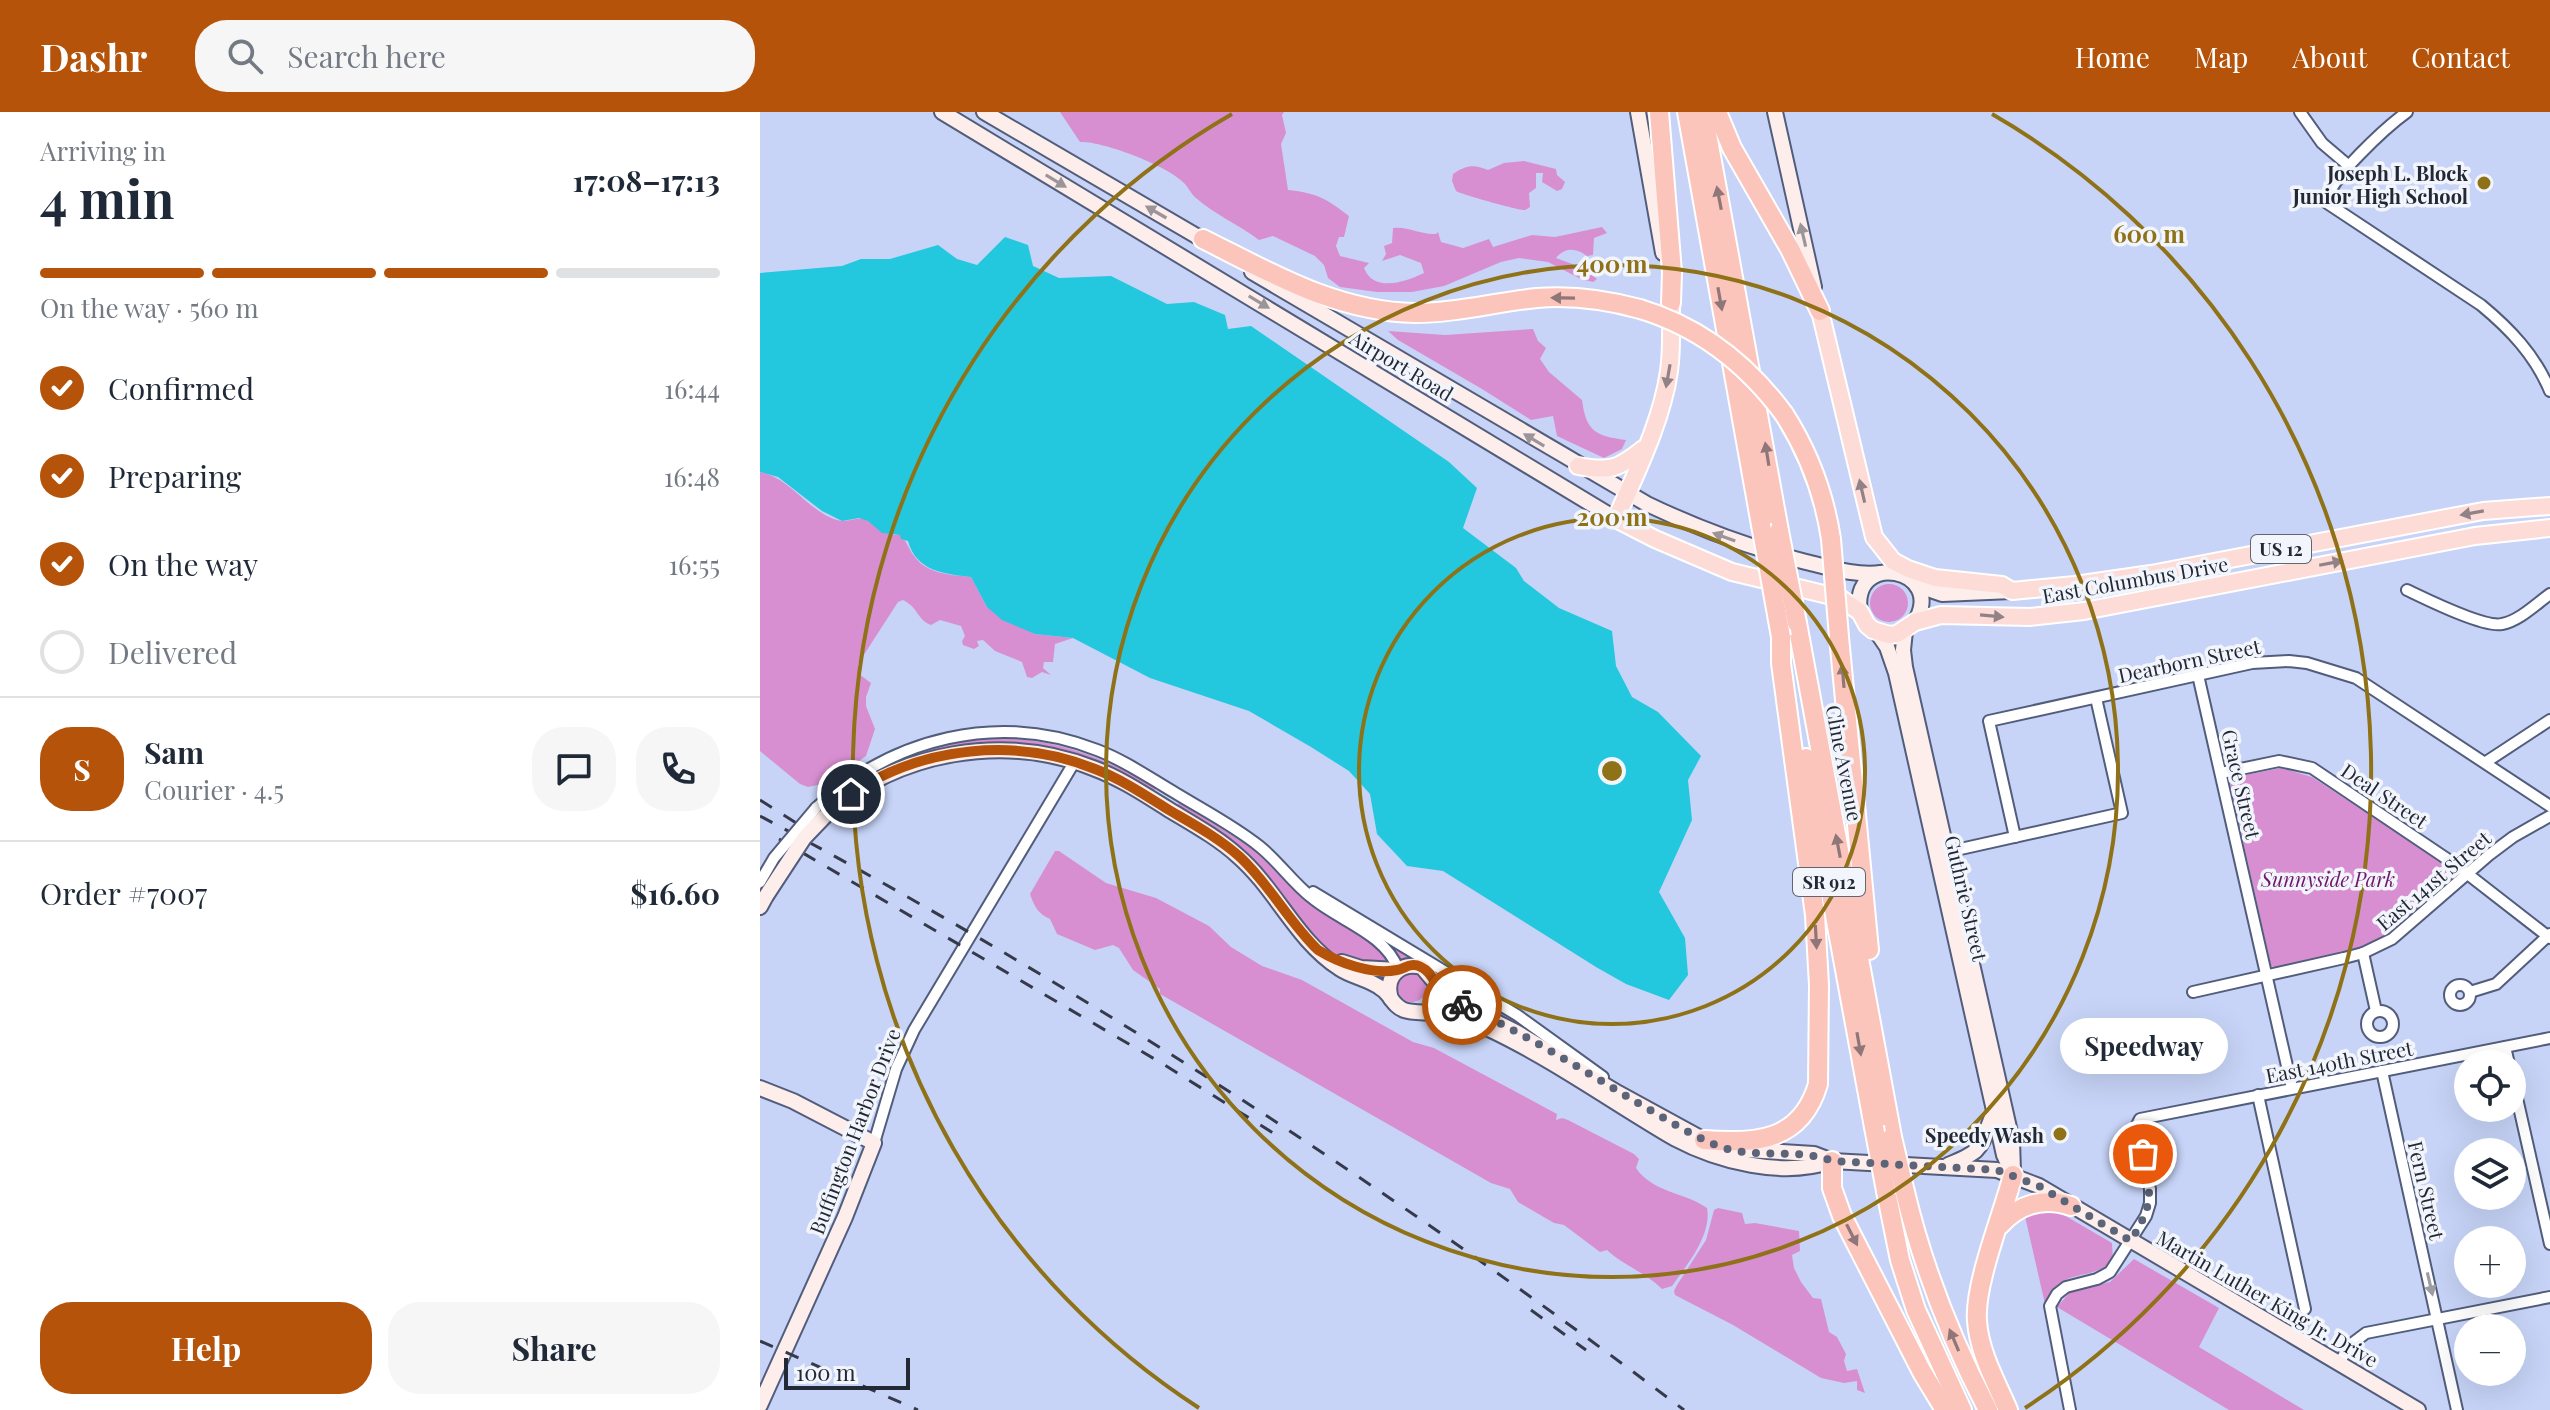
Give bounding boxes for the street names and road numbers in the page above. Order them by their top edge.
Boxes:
street label: Airport Road [1344,323,1459,407]
road number: US 12 [2251,535,2311,563]
street label: East Columbus Drive [2040,549,2230,609]
street label: Dearborn Street [2115,632,2264,688]
street label: Cline Avenue [1821,703,1869,823]
street label: Grace Street [2216,727,2268,842]
street label: Deal Street [2336,756,2434,834]
street label: East 141st Street [2370,823,2497,936]
street label: Guthrie Street [1939,833,1995,964]
road number: SR 912 [1793,868,1865,896]
street label: Buffington Harbor Drive [802,1024,906,1238]
street label: East 140th Street [2263,1033,2416,1089]
street label: Fern Street [2403,1138,2452,1243]
street label: Martin Luther King Jr. Drive [2152,1223,2384,1373]

